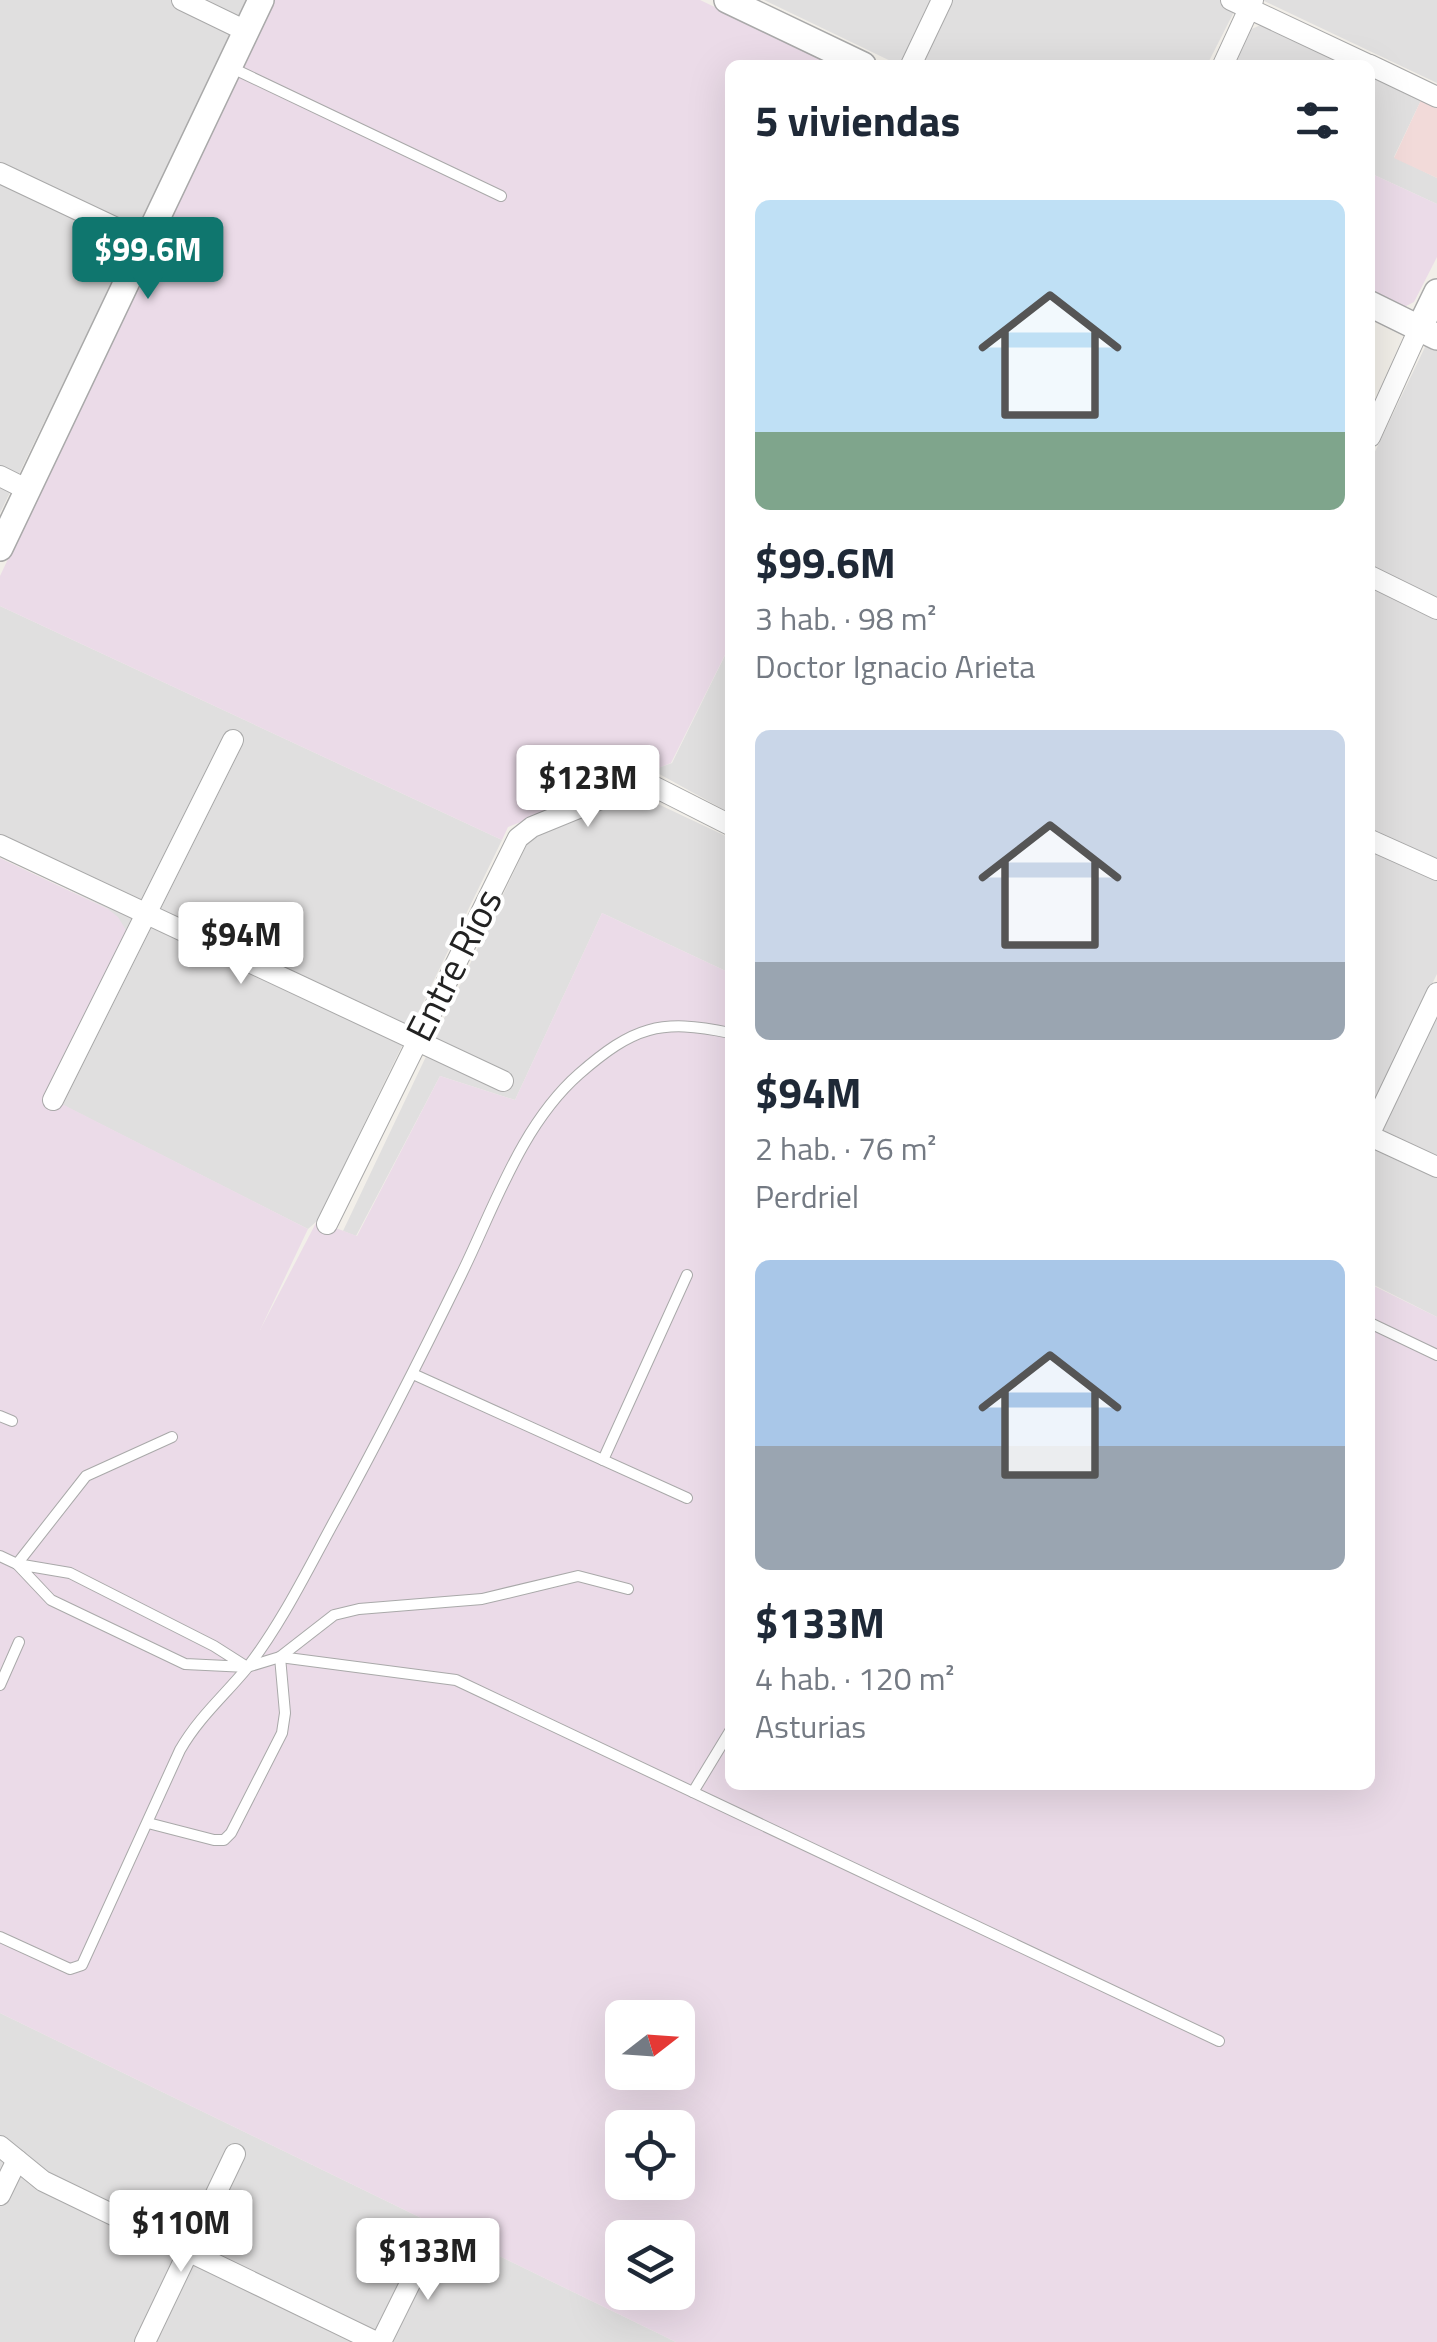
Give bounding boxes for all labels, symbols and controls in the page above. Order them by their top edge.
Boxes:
text: 5 viviendas [755,88,960,152]
icon: filters [1290,93,1345,148]
pin: $99.6M [67,217,229,302]
text: $99.6M [94,225,202,273]
icon: home [960,265,1140,445]
text: $99.6M [755,530,896,594]
text: 3 hab. · 98 m² [755,594,937,642]
text: Doctor Ignacio Arieta [755,642,1035,690]
pin: $123M [518,745,658,830]
text: $123M [538,753,638,801]
icon: home [960,795,1140,975]
street label: Entre Ríos [390,878,516,1051]
pin: $94M [182,902,300,987]
text: $94M [200,910,282,958]
text: $94M [755,1060,862,1124]
text: 2 hab. · 76 m² [755,1124,937,1172]
text: Perdriel [755,1172,859,1220]
icon: home [960,1325,1140,1505]
text: $133M [755,1590,885,1654]
text: 4 hab. · 120 m² [755,1654,954,1702]
text: Asturias [755,1702,866,1750]
north arrow [605,2000,695,2090]
map controls [605,2000,695,2310]
button: locate [605,2110,695,2200]
pin: $110M [111,2190,251,2275]
text: $110M [131,2198,231,2246]
pin: $133M [358,2218,498,2303]
button: layers [605,2220,695,2310]
text: $133M [378,2226,478,2274]

